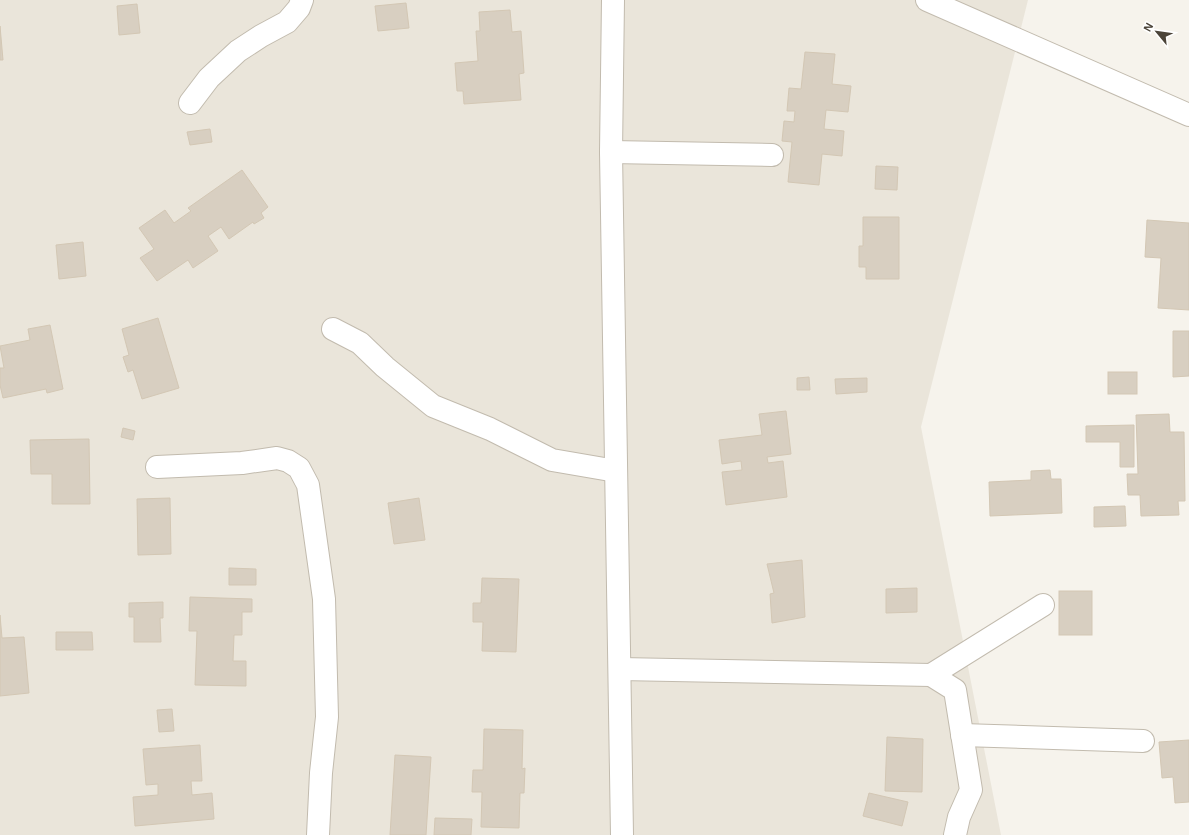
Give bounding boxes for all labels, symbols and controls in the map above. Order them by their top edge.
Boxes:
north arrow [1137,12,1177,52]
text: N [1141,21,1155,34]

